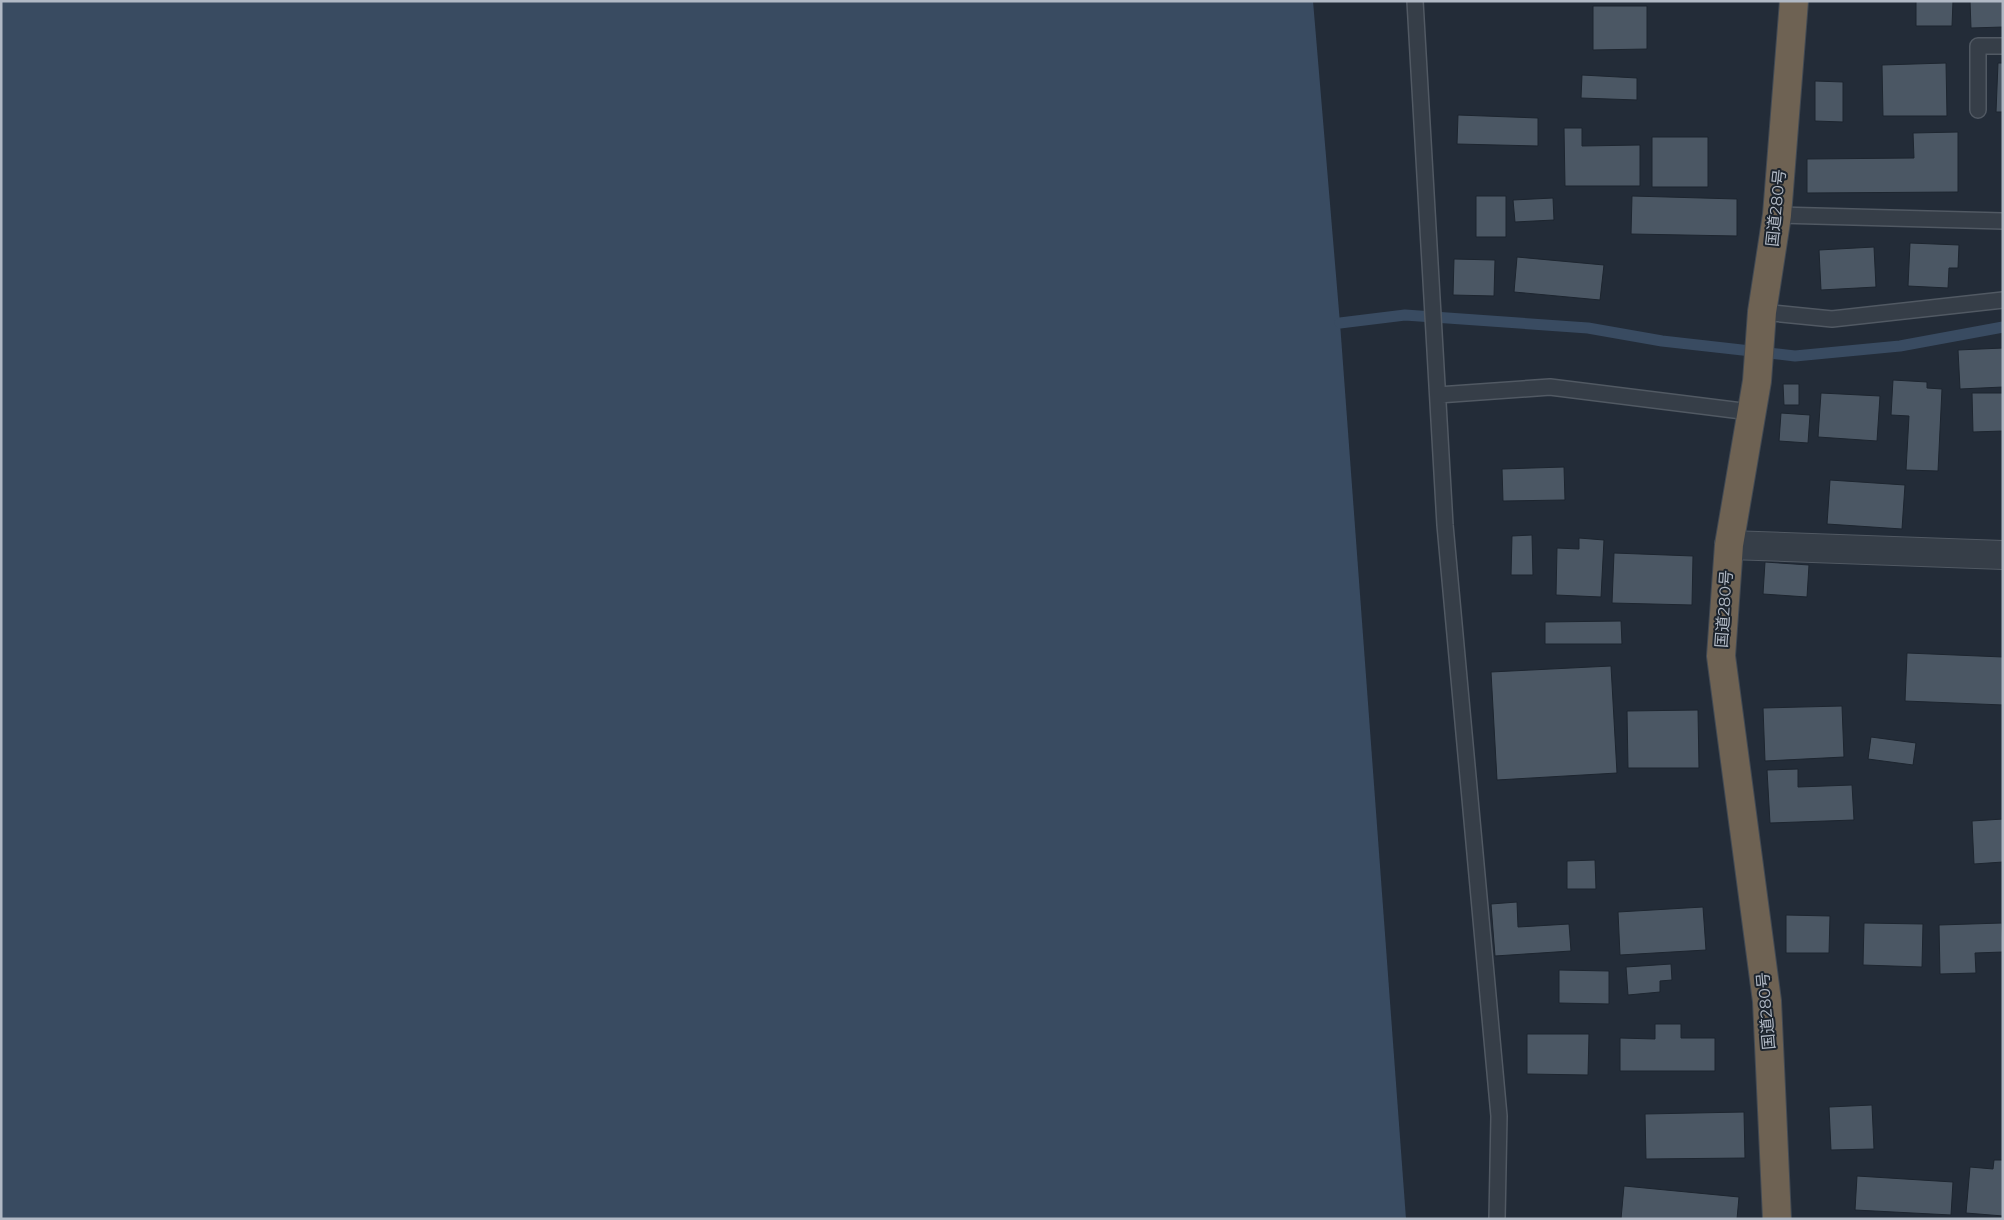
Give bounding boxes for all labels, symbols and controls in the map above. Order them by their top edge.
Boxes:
street label: 国道280号 [1762,168,1790,248]
street label: 国道280号 [1712,569,1736,649]
street label: 国道280号 [1753,971,1779,1051]

